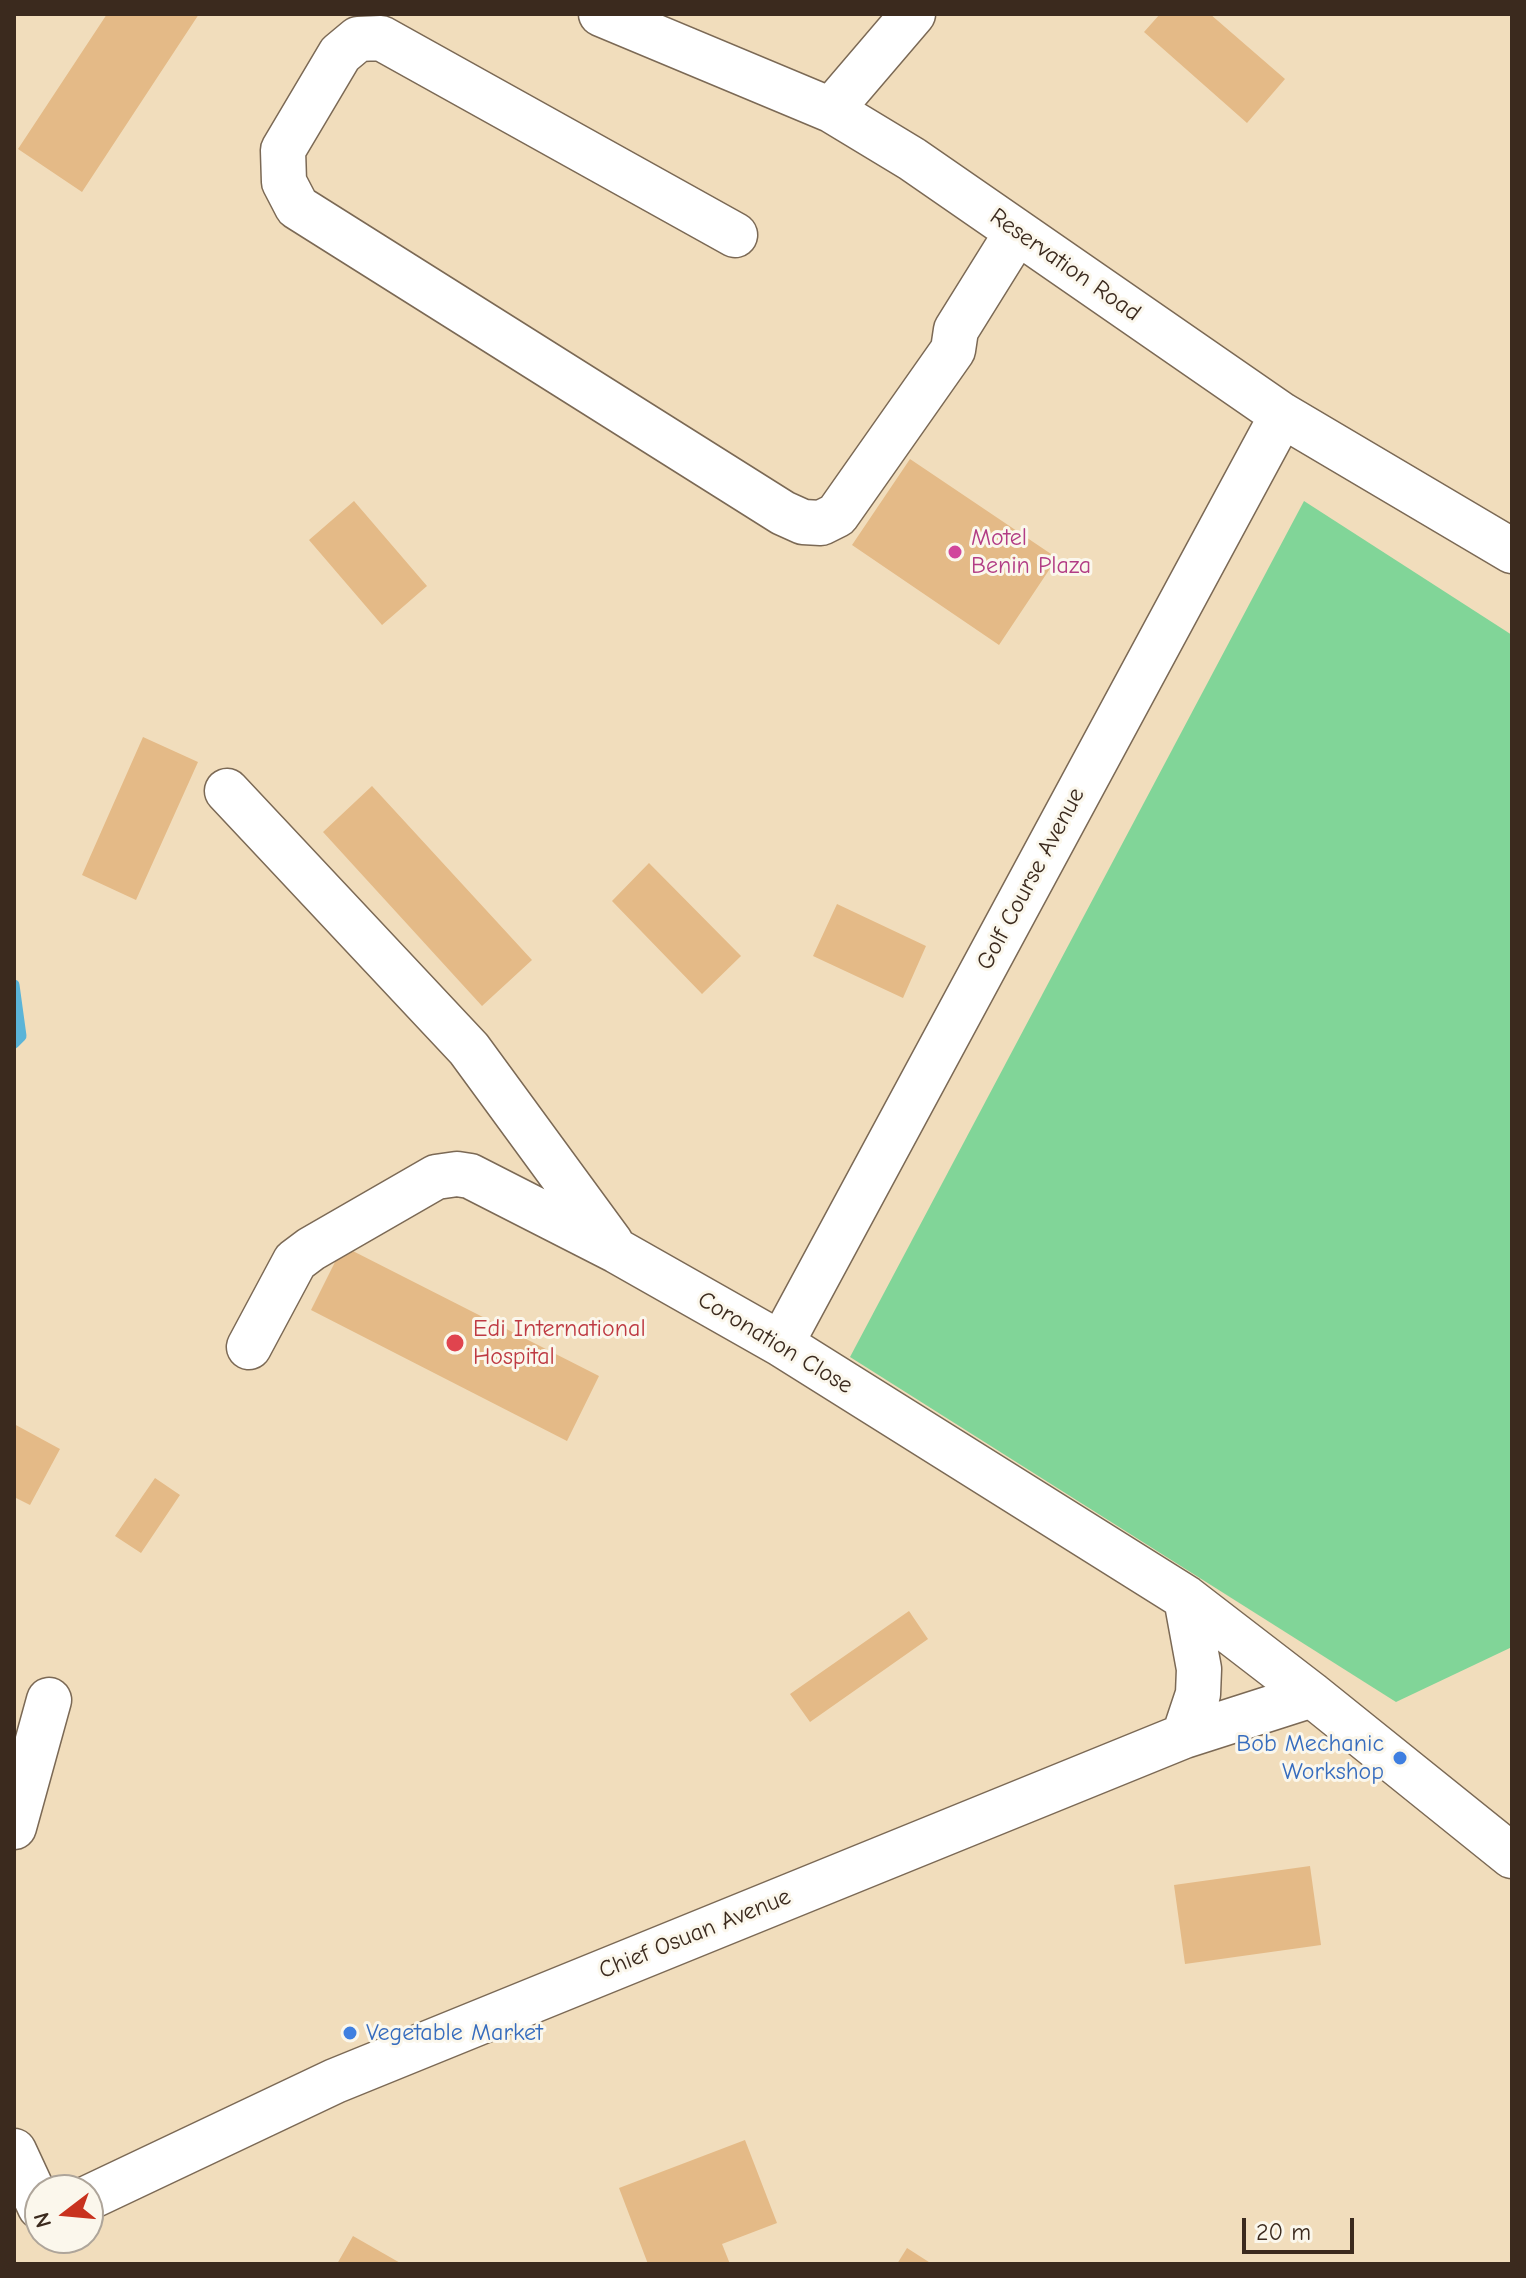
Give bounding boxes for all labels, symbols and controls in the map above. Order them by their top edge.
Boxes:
street label: Reservation Road [984,202,1146,328]
place label: Motel Benin Plaza [971,524,1091,580]
marker: Motel Benin Plaza [946,543,964,561]
street label: Golf Course Avenue [971,783,1091,975]
street label: Coronation Close [692,1285,858,1401]
place label: Edi International Hospital [473,1315,646,1371]
marker: Edi International Hospital [444,1332,466,1354]
place label: Bob Mechanic Workshop [1236,1730,1384,1786]
marker: Bob Mechanic Workshop [1391,1749,1409,1767]
street label: Chief Osuan Avenue [595,1882,795,1986]
place label: Vegetable Market [366,2019,543,2047]
marker: Vegetable Market [341,2024,359,2042]
north arrow [24,2174,104,2254]
scale bar [1246,2202,1358,2252]
text: N [28,2210,57,2231]
text: 20 m [1256,2218,1311,2246]

